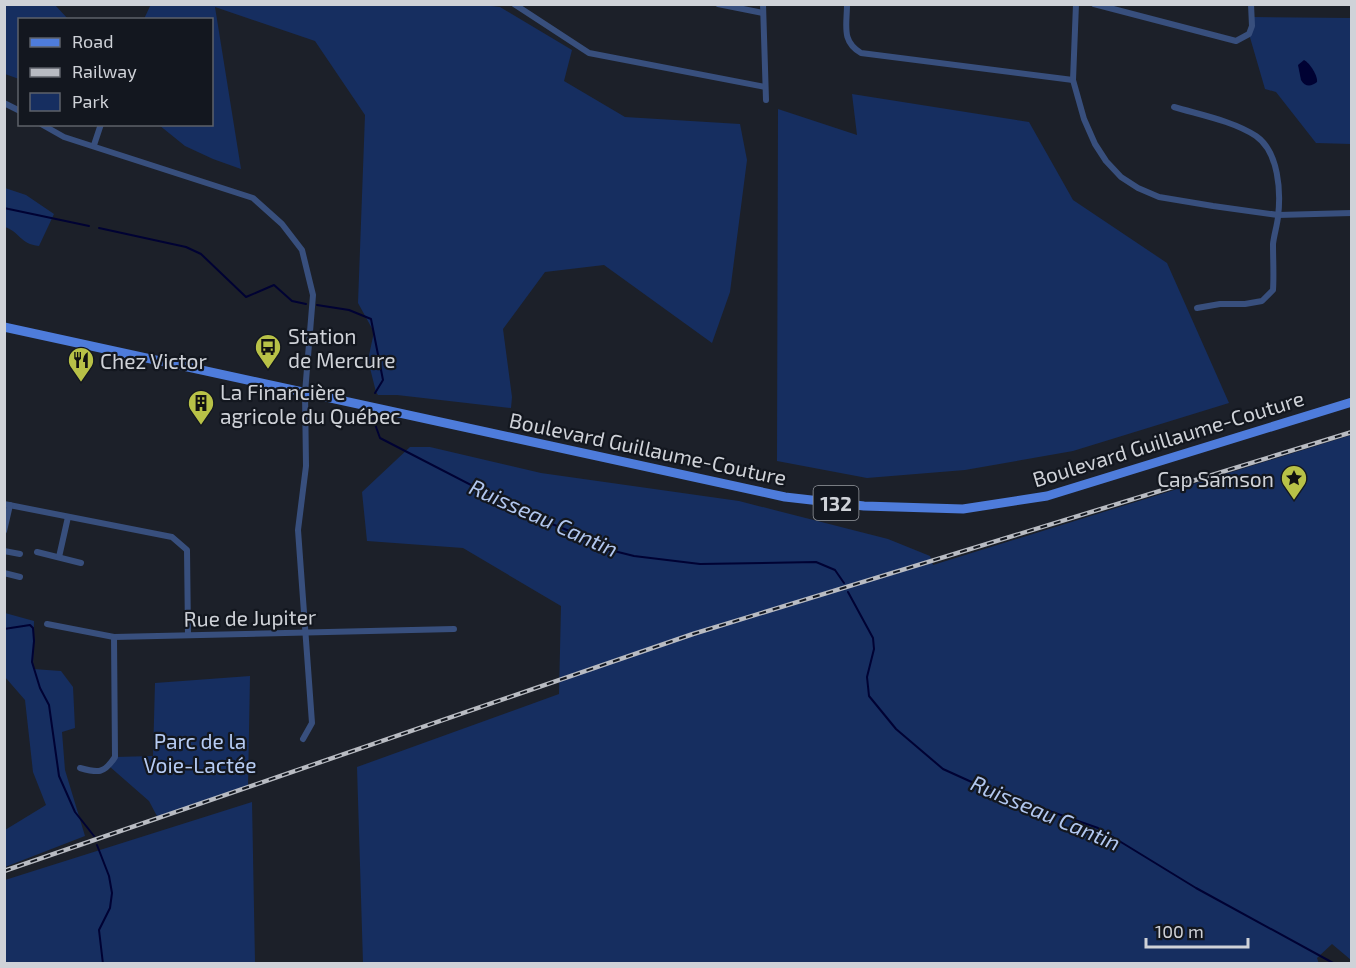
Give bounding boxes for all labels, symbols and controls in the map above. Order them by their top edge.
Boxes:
legend [18,18,213,126]
text: Road [72,30,113,52]
text: Railway [72,60,137,82]
text: Park [72,90,109,112]
place label: Station de Mercure [288,323,396,372]
bus stop icon: Station de Mercure [253,332,283,370]
restaurant icon: Chez Victor [66,345,96,383]
place label: Chez Victor [100,348,208,373]
place label: La Financière agricole du Québec [220,379,401,429]
street label: Boulevard Guillaume-Couture [1029,385,1307,491]
building icon: La Financière agricole du Québec [186,388,216,426]
street label: Boulevard Guillaume-Couture [507,406,789,490]
place icon: Cap Samson [1279,463,1309,501]
place label: Cap Samson [1157,466,1274,491]
water label: Ruisseau Cantin [466,473,622,561]
road number: 132 [814,486,858,520]
street label: Rue de Jupiter [183,603,317,631]
park label: Parc de la Voie-Lactée [144,728,256,777]
water label: Ruisseau Cantin [967,769,1125,855]
scale bar [1146,911,1248,949]
text: 100 m [1155,920,1204,942]

